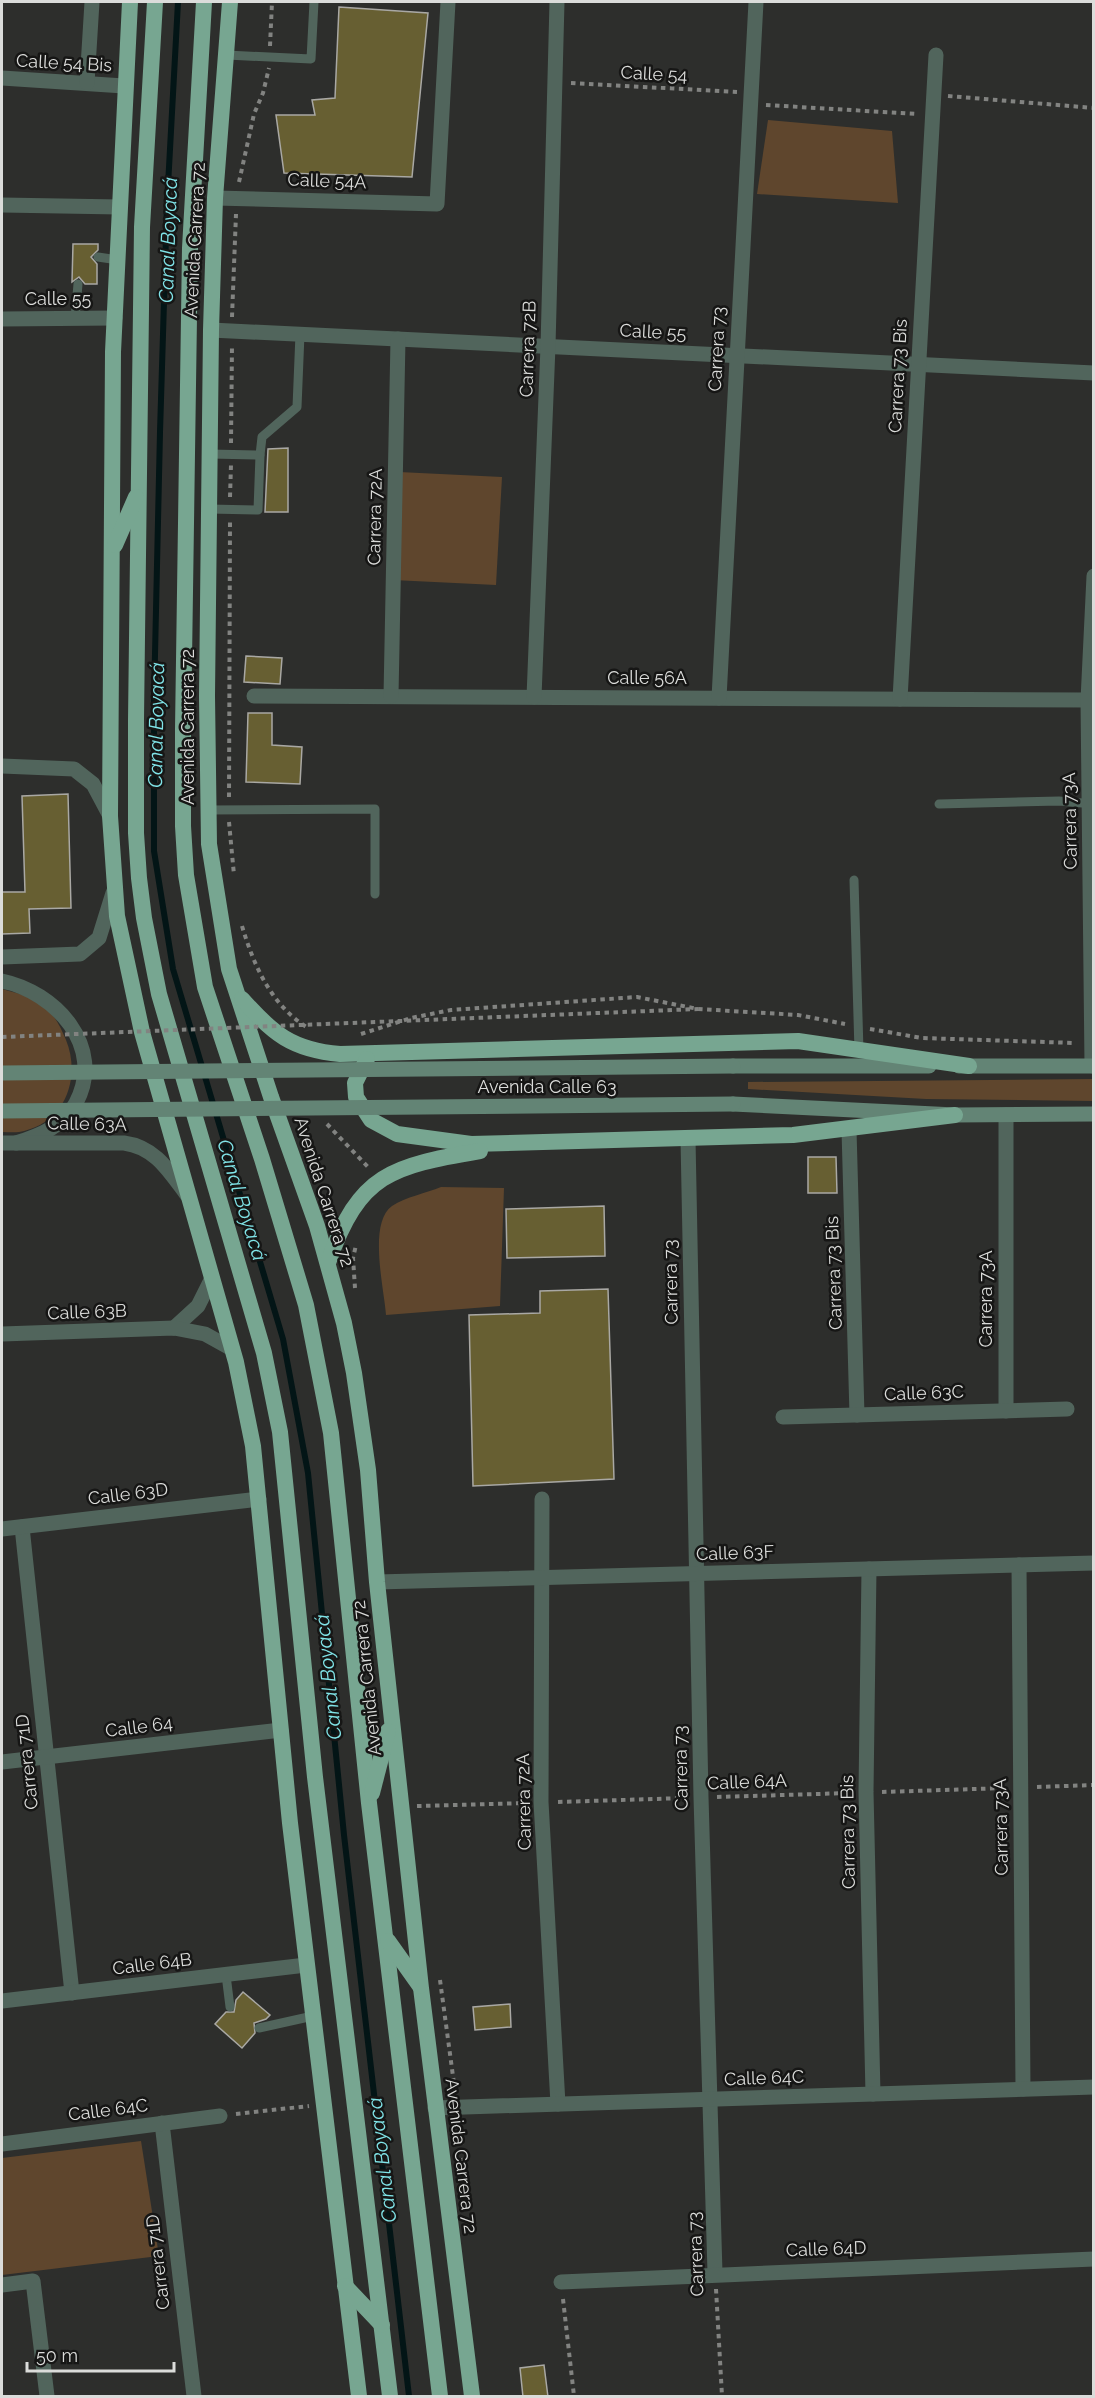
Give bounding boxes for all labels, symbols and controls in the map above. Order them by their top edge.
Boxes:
street label: Calle 54 Bis [16,50,113,76]
street label: Calle 54 [620,61,688,86]
street label: Avenida Carrera 72 [180,161,209,319]
street label: Calle 54A [287,169,367,192]
water label: Canal Boyacá [154,177,182,303]
street label: Calle 55 [25,288,92,309]
street label: Carrera 72B [515,300,540,398]
street label: Carrera 73 [704,306,729,392]
street label: Carrera 73 Bis [884,318,911,434]
street label: Calle 55 [619,319,687,344]
street label: Carrera 72A [363,468,386,566]
street label: Avenida Carrera 72 [177,649,198,805]
water label: Canal Boyacá [143,662,169,788]
street label: Calle 56A [607,667,687,688]
street label: Carrera 73A [1058,772,1081,870]
street label: Avenida Calle 63 [478,1076,617,1097]
street label: Calle 63A [47,1112,127,1135]
street label: Avenida Carrera 72 [290,1114,359,1269]
water label: Canal Boyacá [212,1136,272,1264]
street label: Carrera 73 Bis [821,1215,846,1330]
street label: Carrera 73 [659,1239,682,1325]
street label: Carrera 73A [975,1250,996,1348]
street label: Calle 63B [47,1300,127,1323]
street label: Calle 63C [884,1381,964,1404]
street label: Calle 63D [87,1478,169,1509]
street label: Calle 63F [696,1541,774,1564]
street label: Avenida Carrera 72 [348,1599,385,1757]
water label: Canal Boyacá [309,1613,347,1741]
street label: Calle 64 [104,1712,174,1741]
street label: Carrera 71D [11,1713,42,1811]
street label: Carrera 73 [669,1725,692,1811]
street label: Carrera 72A [512,1753,535,1851]
street label: Calle 64A [707,1770,787,1793]
street label: Carrera 73 Bis [836,1774,859,1889]
street label: Carrera 73A [989,1778,1012,1876]
street label: Calle 64B [111,1948,193,1979]
street label: Calle 64C [724,2066,804,2089]
street label: Avenida Carrera 72 [442,2077,481,2235]
street label: Calle 64C [67,2094,149,2125]
water label: Canal Boyacá [362,2096,402,2224]
street label: Carrera 73 [684,2211,707,2297]
street label: Carrera 71D [141,2213,174,2311]
street label: Calle 64D [785,2237,867,2260]
scale bar [27,2335,174,2373]
text: 50 m [36,2345,78,2366]

